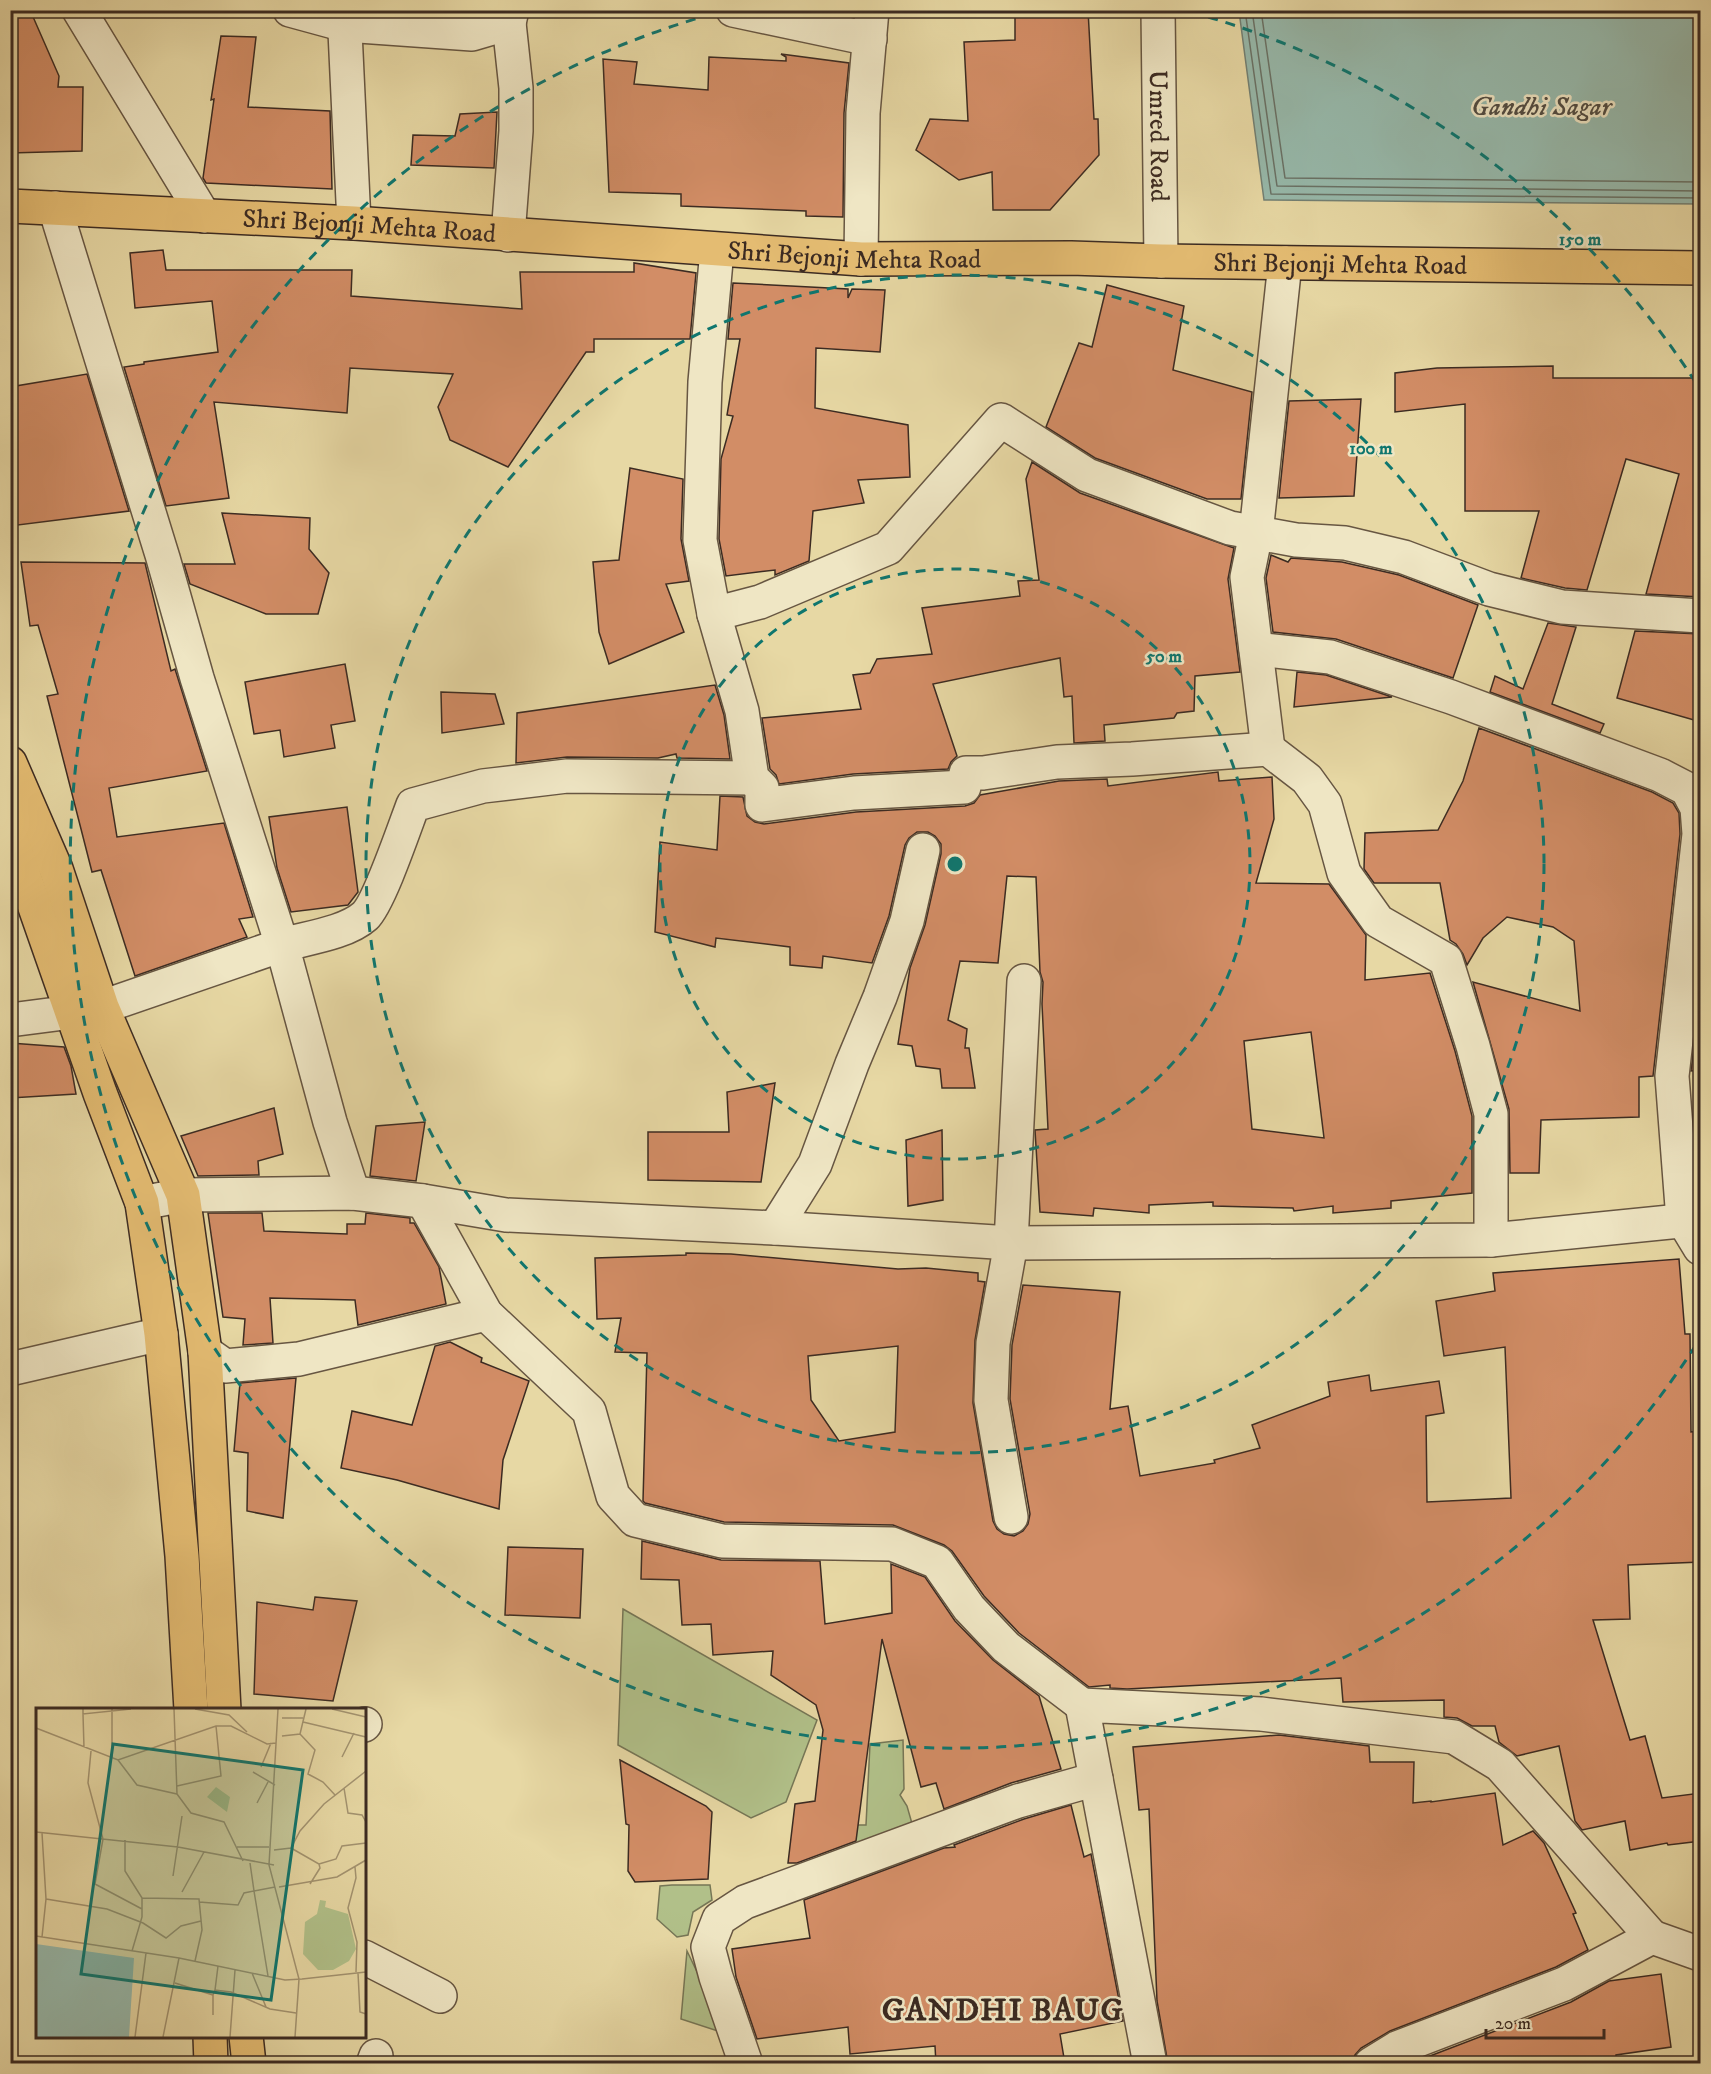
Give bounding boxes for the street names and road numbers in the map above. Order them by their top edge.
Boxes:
street label: Umred Road [1141,70,1175,202]
street label: Shri Bejonji Mehta Road [242,203,497,251]
street label: Shri Bejonji Mehta Road [726,235,981,277]
street label: Shri Bejonji Mehta Road [1213,247,1467,283]

